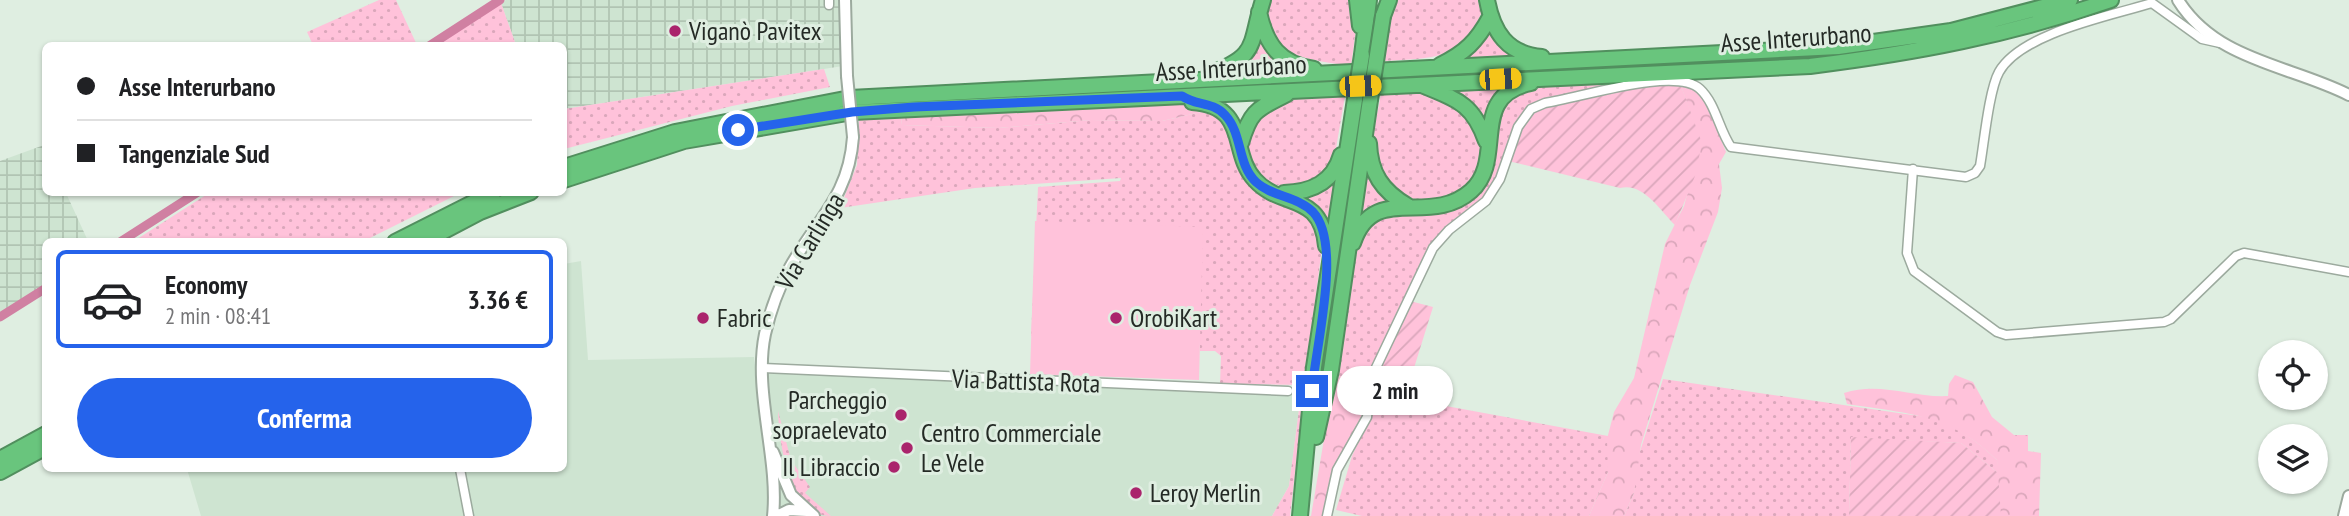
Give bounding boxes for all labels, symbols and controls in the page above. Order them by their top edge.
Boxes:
place label: Viganò Pavitex [688,14,822,47]
street label: Asse Interurbano [1719,16,1873,59]
marker: Viganò Pavitex [667,23,683,39]
street label: Asse Interurbano [1155,47,1307,88]
car [1479,67,1522,91]
text: Asse Interurbano [119,70,276,103]
car [1339,75,1382,97]
route start [722,114,754,146]
text: Tangenziale Sud [119,137,270,170]
street label: Via Carlinga [767,186,851,296]
icon: car [81,268,144,331]
text: Economy [165,268,247,301]
text: 3.36 € [467,283,528,316]
text: 2 min · 08:41 [165,301,271,330]
place label: Fabric [717,301,771,334]
place label: OrobiKart [1130,301,1217,334]
marker: Fabric [695,310,711,326]
marker: OrobiKart [1108,310,1124,326]
map controls [2258,340,2328,494]
button: locate [2258,340,2328,410]
street label: Via Battista Rota [950,361,1101,400]
callout: 2 min [1336,366,1452,416]
route end [1296,375,1328,407]
text: 2 min [1372,376,1418,405]
button: Conferma [77,378,532,458]
place label: Parcheggio sopraelevato [772,383,887,446]
marker: Parcheggio sopraelevato [893,407,909,423]
place label: Centro Commerciale Le Vele [921,416,1102,479]
button: layers [2258,424,2328,494]
marker: Centro Commerciale Le Vele [899,440,915,456]
place label: Il Libraccio [782,450,880,483]
marker: Il Libraccio [886,459,902,475]
place label: Leroy Merlin [1150,476,1261,509]
marker: Leroy Merlin [1128,485,1144,501]

